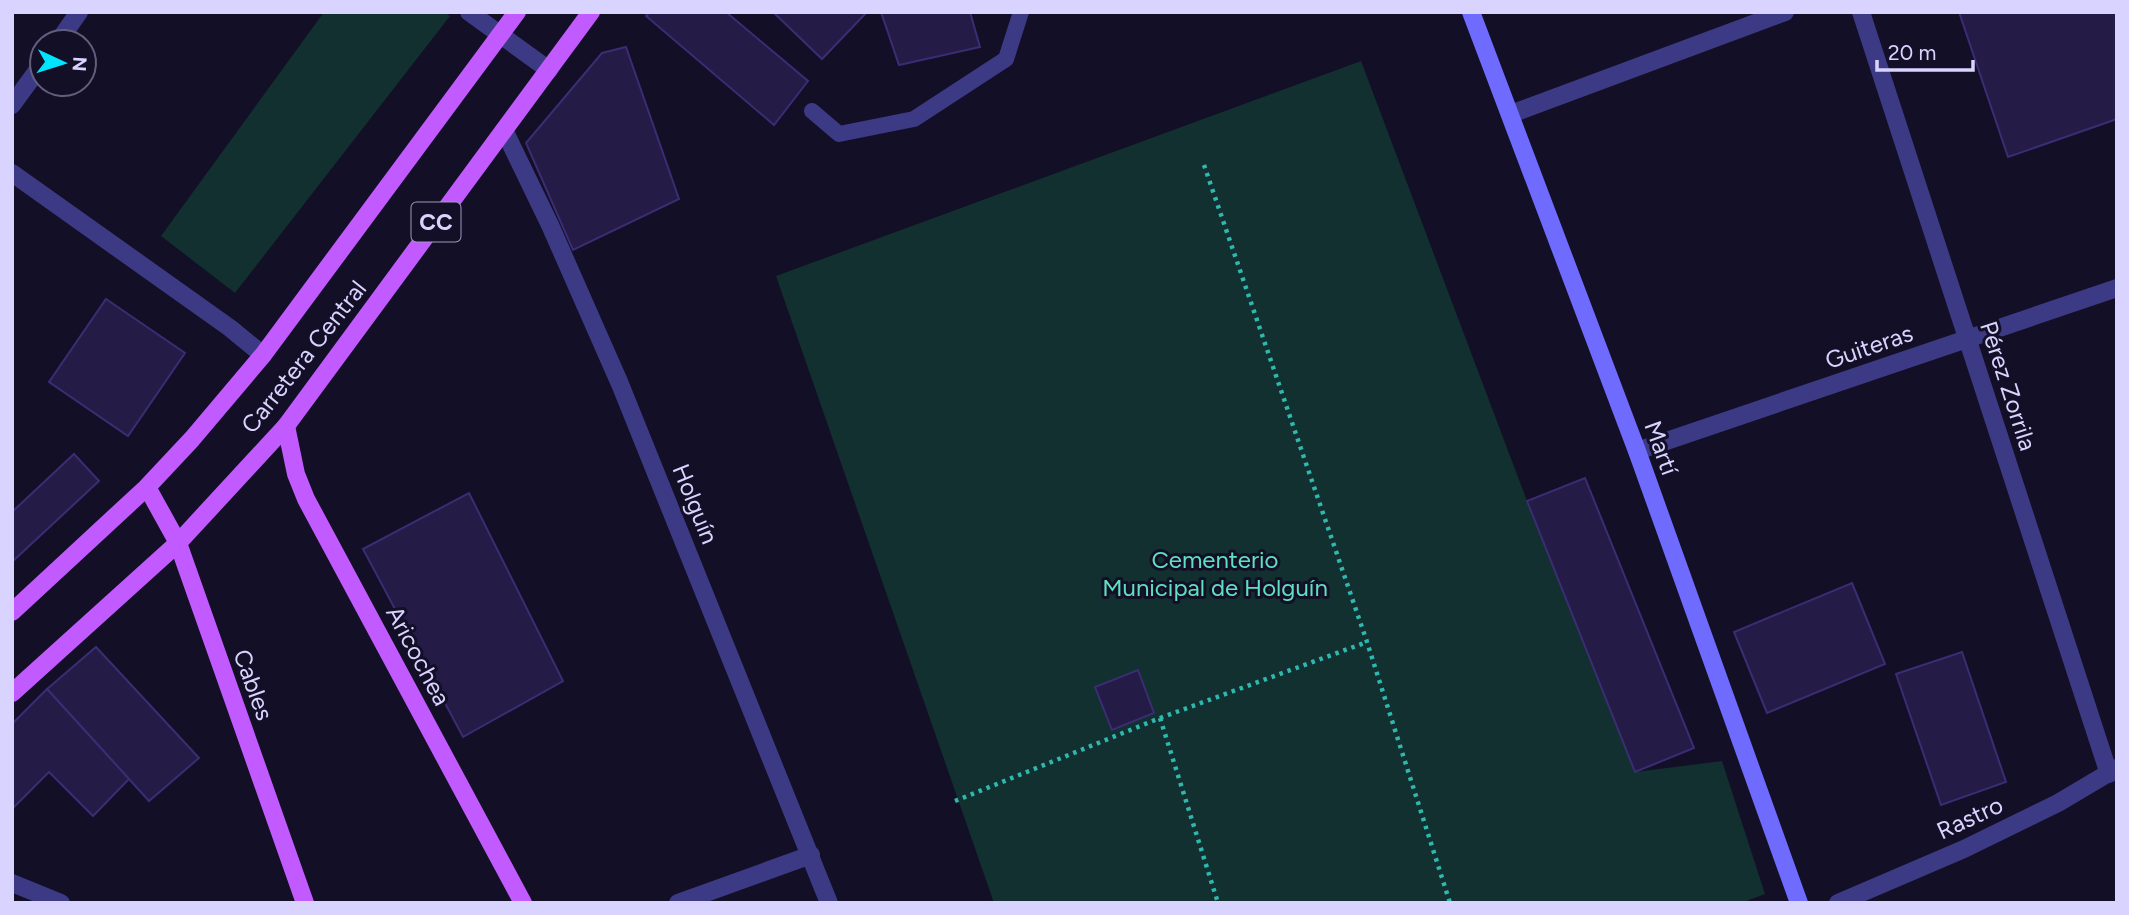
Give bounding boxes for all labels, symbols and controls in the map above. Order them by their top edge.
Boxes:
north arrow [28,28,98,98]
scale bar [1877,28,1973,72]
text: 20 m [1888,40,1936,65]
text: N [67,56,91,72]
road number: CC [412,202,460,242]
street label: Carretera Central [235,275,372,439]
street label: Pérez Zorrila [1974,317,2043,454]
street label: Guiteras [1821,318,1917,375]
street label: Martí [1638,417,1685,480]
street label: Holguín [666,460,725,548]
park label: Cementerio Municipal de Holguín [1102,545,1328,602]
street label: Aricochea [380,601,457,711]
street label: Cables [227,645,280,724]
street label: Rastro [1932,790,2007,845]

